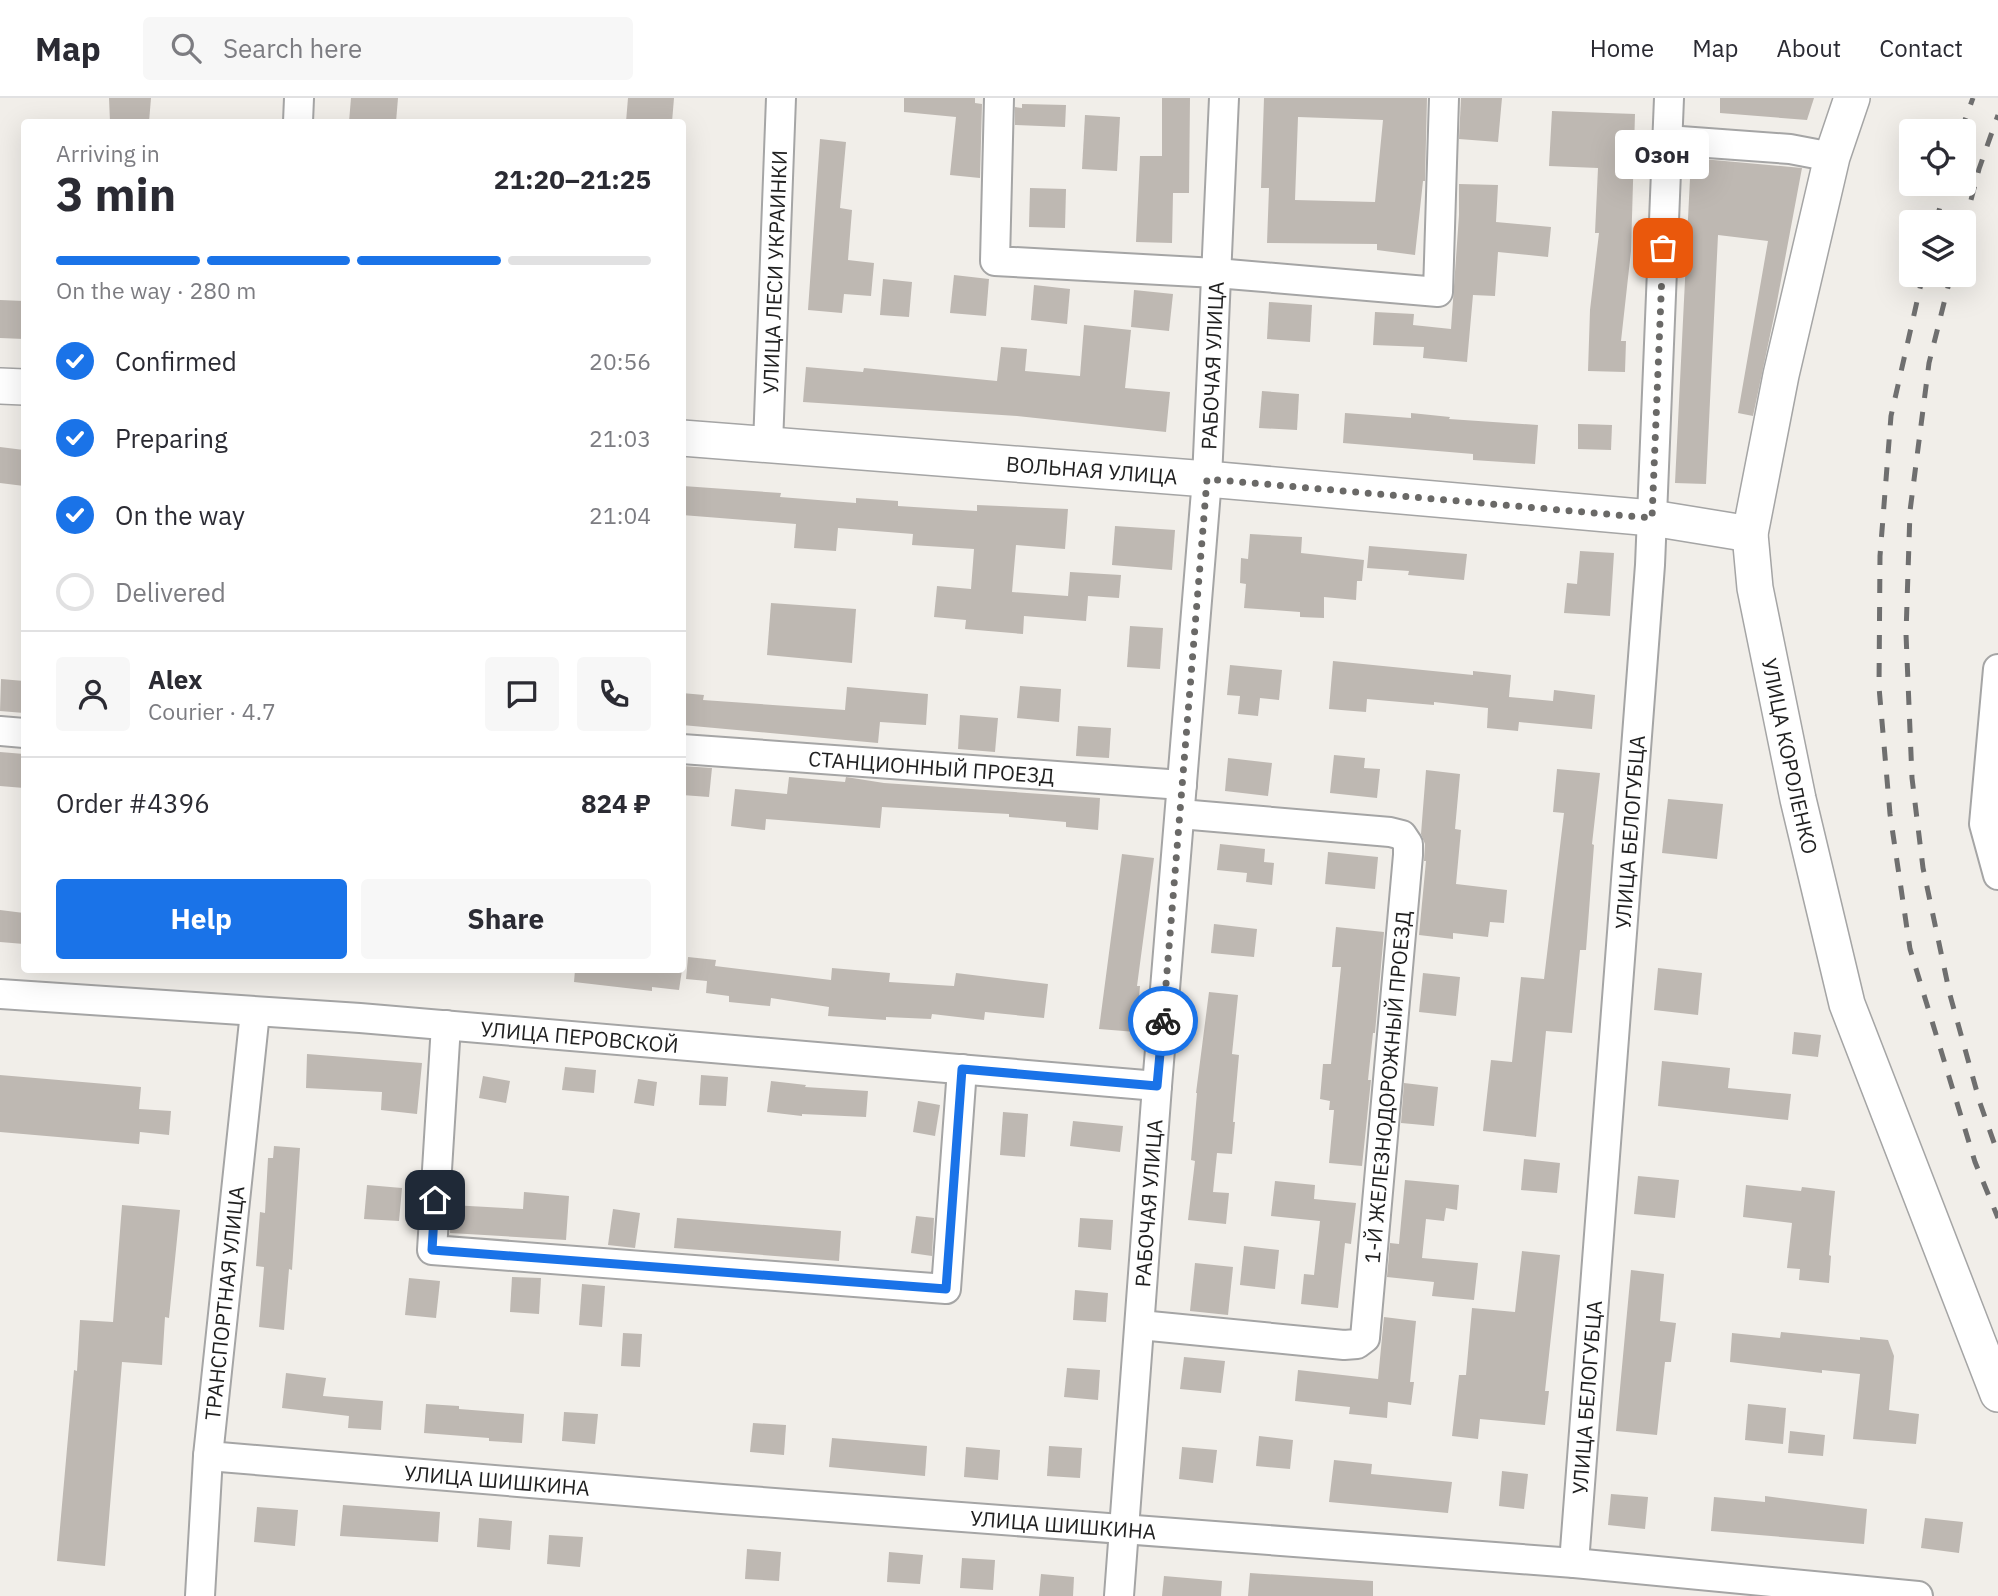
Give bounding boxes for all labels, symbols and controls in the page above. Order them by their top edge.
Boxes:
search box [143,17,633,80]
text: Map [35,27,101,70]
icon: search [167,29,205,67]
text: Search here [223,31,362,65]
text: Home [1590,32,1654,64]
text: Map [1692,32,1738,64]
text: About [1776,32,1841,64]
text: Contact [1879,32,1963,64]
map controls [1899,119,1976,287]
button: locate [1899,119,1976,196]
callout: Озон [1616,129,1710,178]
text: Arriving in [56,138,160,168]
text: Озон [1634,139,1690,169]
street label: УЛИЦА ЛЕСИ УКРАИНКИ [756,150,793,395]
text: 21:20–21:25 [494,162,651,196]
text: 3 min [56,164,176,224]
button: layers [1899,210,1976,287]
pin [1633,218,1693,278]
icon: bag [1644,229,1682,267]
text: On the way · 280 m [56,275,256,305]
street label: РАБОЧАЯ УЛИЦА [1194,281,1230,450]
icon: check [56,342,94,380]
text: Confirmed [115,344,237,378]
text: 20:56 [589,346,651,376]
icon: check [56,419,94,457]
text: Preparing [115,421,228,455]
text: 21:03 [589,423,651,453]
street label: ВОЛЬНАЯ УЛИЦА [1005,449,1179,491]
icon: check [56,496,94,534]
text: On the way [115,498,245,532]
text: 21:04 [589,500,651,530]
text: Delivered [115,575,226,609]
street label: УЛИЦА КОРОЛЕНКО [1756,656,1825,857]
button: person [56,657,130,731]
button: chat [485,657,559,731]
button: phone [577,657,651,731]
text: Alex [148,662,202,696]
text: Courier · 4.7 [148,696,276,726]
street label: УЛИЦА БЕЛОГУБЦА [1608,734,1651,930]
street label: СТАНЦИОННЫЙ ПРОЕЗД [807,744,1055,790]
text: Order #4396 [56,786,210,820]
text: 824 ₽ [581,786,651,820]
button: Help [56,879,347,959]
button: Share [361,879,651,959]
street label: 1-Й ЖЕЛЕЗНОДОРОЖНЫЙ ПРОЕЗД [1358,909,1417,1265]
courier [1128,986,1198,1056]
icon: bike [1144,1002,1182,1040]
street label: УЛИЦА ПЕРОВСКОЙ [479,1014,680,1059]
street label: РАБОЧАЯ УЛИЦА [1128,1118,1168,1288]
pin [405,1170,465,1230]
icon: home [416,1181,454,1219]
street label: ТРАНСПОРТНАЯ УЛИЦА [198,1184,251,1422]
street label: УЛИЦА БЕЛОГУБЦА [1565,1299,1608,1496]
street label: УЛИЦА ШИШКИНА [403,1458,591,1502]
street label: УЛИЦА ШИШКИНА [969,1504,1157,1546]

